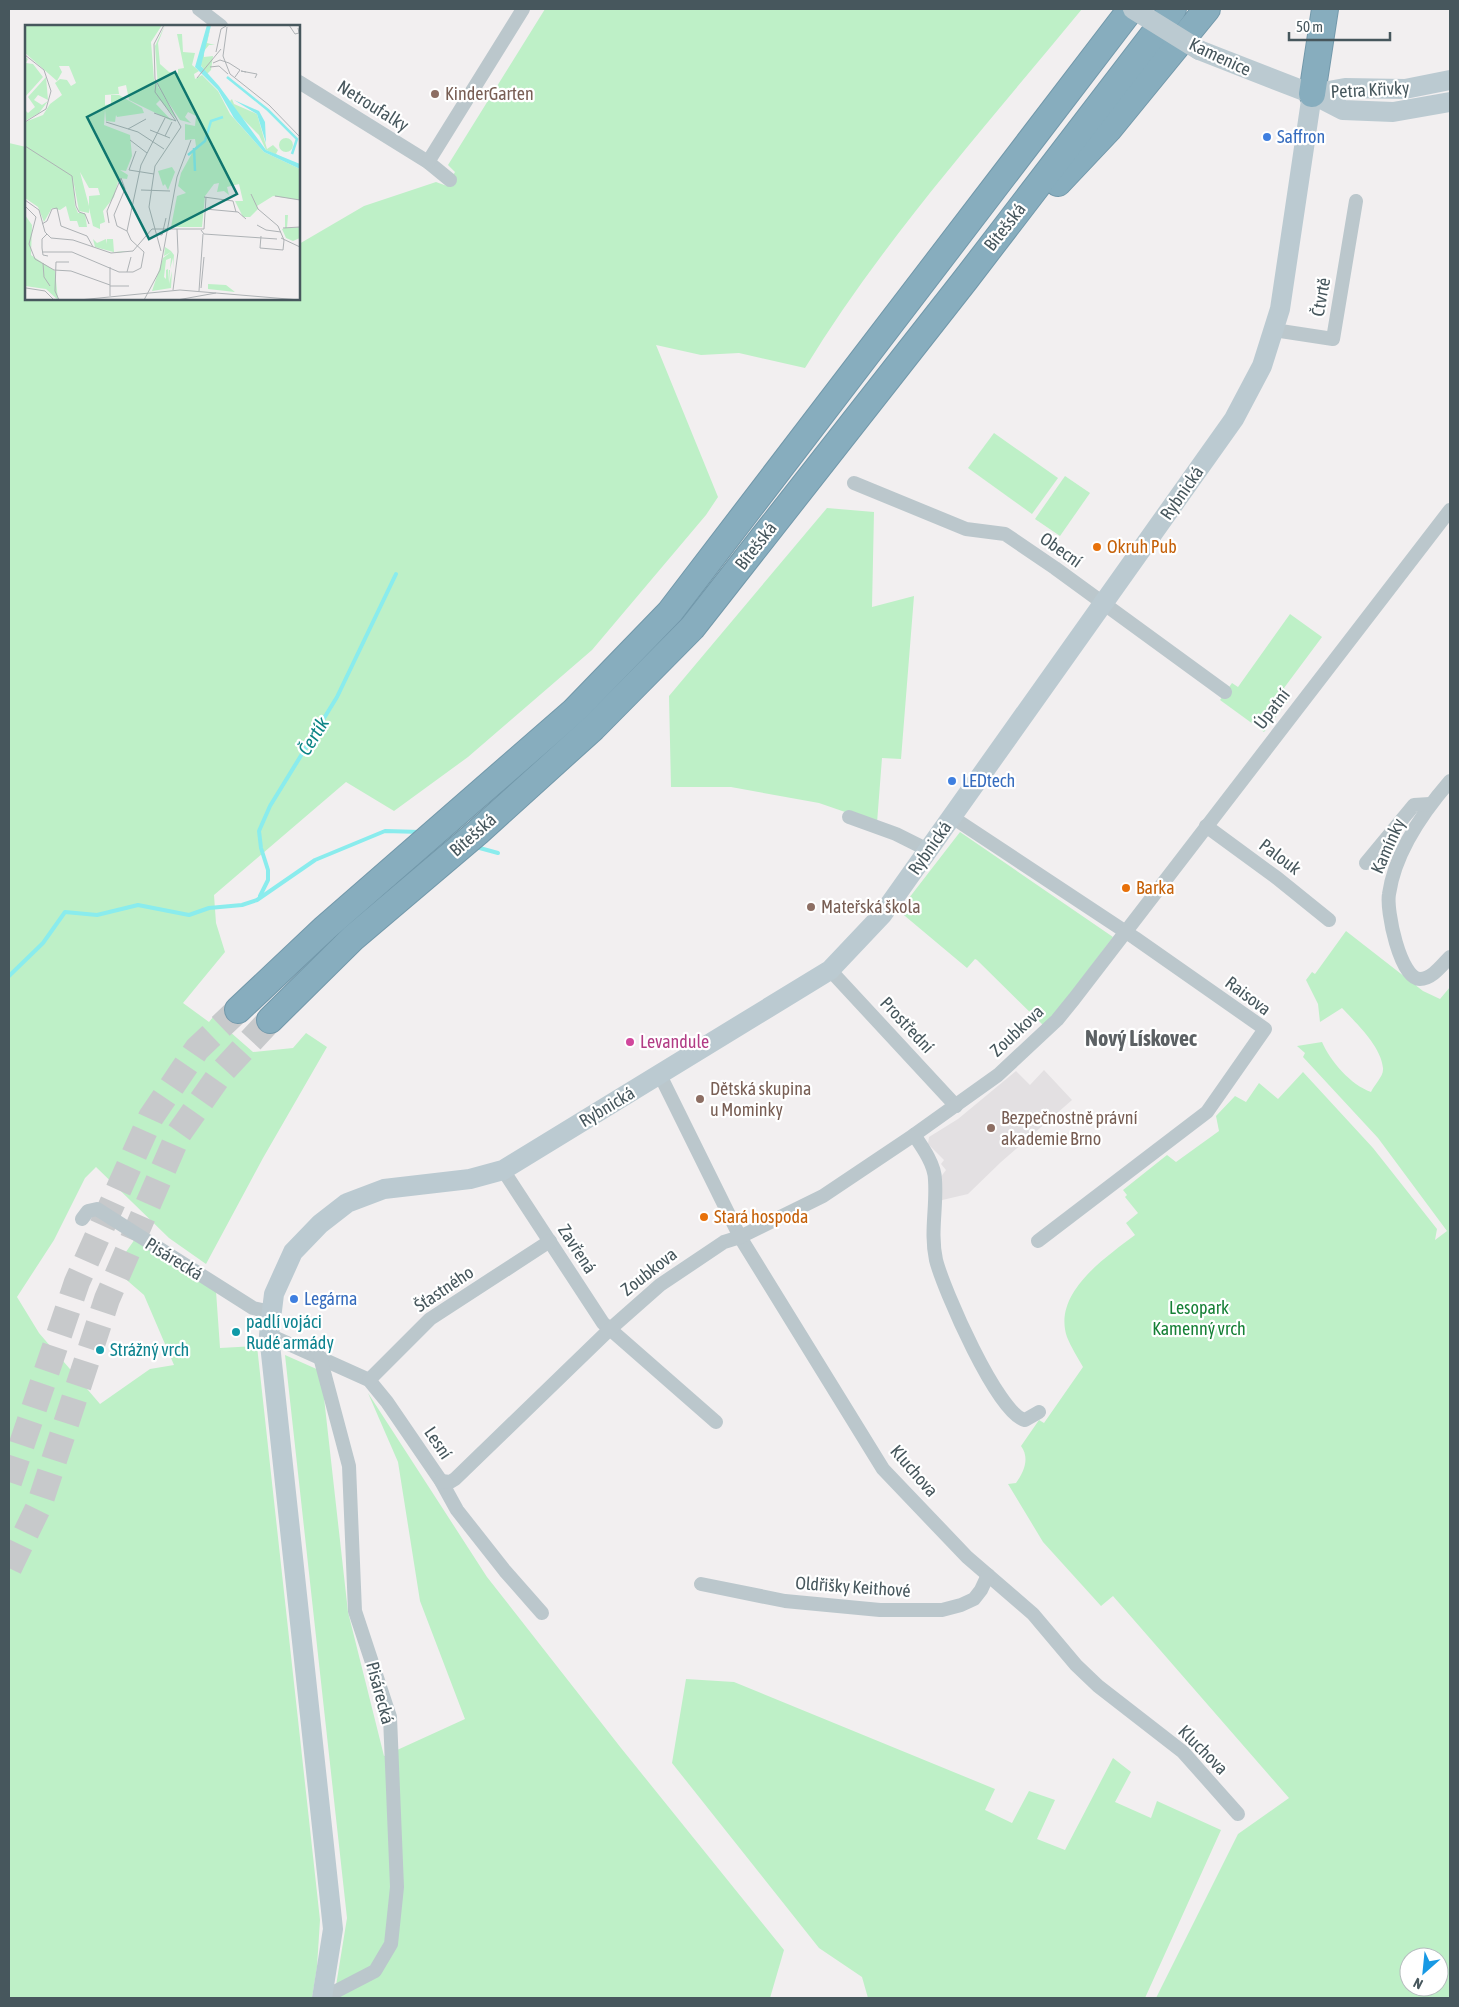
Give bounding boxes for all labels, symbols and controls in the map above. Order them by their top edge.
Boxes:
scale bar [1289,10,1390,42]
text: 50 m [1296,18,1323,35]
inset map [25,25,300,300]
street label: Kamenice [1186,33,1254,80]
street label: Netroufalky [334,76,413,136]
street label: Petra Křivky [1330,77,1410,102]
place label: KinderGarten [445,83,534,104]
marker: KinderGarten [429,88,441,100]
place label: Saffron [1277,126,1325,147]
marker: Saffron [1261,131,1273,143]
street label: Bítešská [979,199,1030,255]
street label: Čtvrtě [1307,276,1334,318]
street label: Rybnická [1156,462,1208,524]
street label: Bítešská [730,518,781,574]
street label: Obecní [1036,528,1086,572]
place label: Okruh Pub [1107,536,1177,557]
marker: Okruh Pub [1091,541,1103,553]
street label: Úpatní [1249,684,1294,733]
water label: Čertík [293,712,333,759]
place label: LEDtech [962,770,1015,791]
marker: LEDtech [946,775,958,787]
street label: Bítešská [445,809,500,861]
street label: Kamínky [1366,815,1409,877]
street label: Rybnická [904,817,956,879]
street label: Palouk [1255,834,1305,879]
place label: Barka [1136,877,1175,898]
marker: Barka [1120,882,1132,894]
place label: Mateřská škola [821,896,921,917]
marker: Mateřská škola [805,901,817,913]
street label: Raisova [1221,972,1275,1020]
street label: Prostřední [876,992,939,1057]
street label: Zoubkova [986,1001,1048,1061]
district label: Nový Lískovec [1085,1025,1198,1051]
place label: Levandule [640,1031,709,1052]
marker: Levandule [624,1036,636,1048]
place label: Dětská skupina u Mominky [710,1078,811,1120]
street label: Rybnická [575,1082,638,1131]
marker: Dětská skupina u Mominky [694,1093,706,1105]
place label: Bezpečnostně právní akademie Brno [1001,1107,1138,1149]
marker: Bezpečnostně právní akademie Brno [985,1122,997,1134]
place label: Stará hospoda [714,1206,808,1227]
marker: Stará hospoda [698,1211,710,1223]
street label: Zavřená [554,1220,601,1277]
street label: Pisárecká [142,1233,207,1284]
street label: Zoubkova [617,1243,681,1300]
street label: Šťastného [410,1261,477,1316]
place label: Legárna [304,1288,357,1309]
marker: Legárna [288,1293,300,1305]
park label: Lesopark Kamenný vrch [1152,1297,1246,1339]
place label: padlí vojáci Rudé armády [246,1311,334,1353]
marker: padlí vojáci Rudé armády [230,1326,242,1338]
place label: Strážný vrch [110,1339,189,1360]
marker: Strážný vrch [94,1344,106,1356]
street label: Lesní [420,1423,457,1463]
street label: Kluchova [886,1441,942,1501]
street label: Oldřišky Keithové [795,1572,911,1601]
street label: Pisárecká [362,1659,399,1726]
street label: Kluchova [1174,1720,1233,1779]
north arrow [1399,1947,1449,1997]
text: N [1411,1975,1425,1993]

